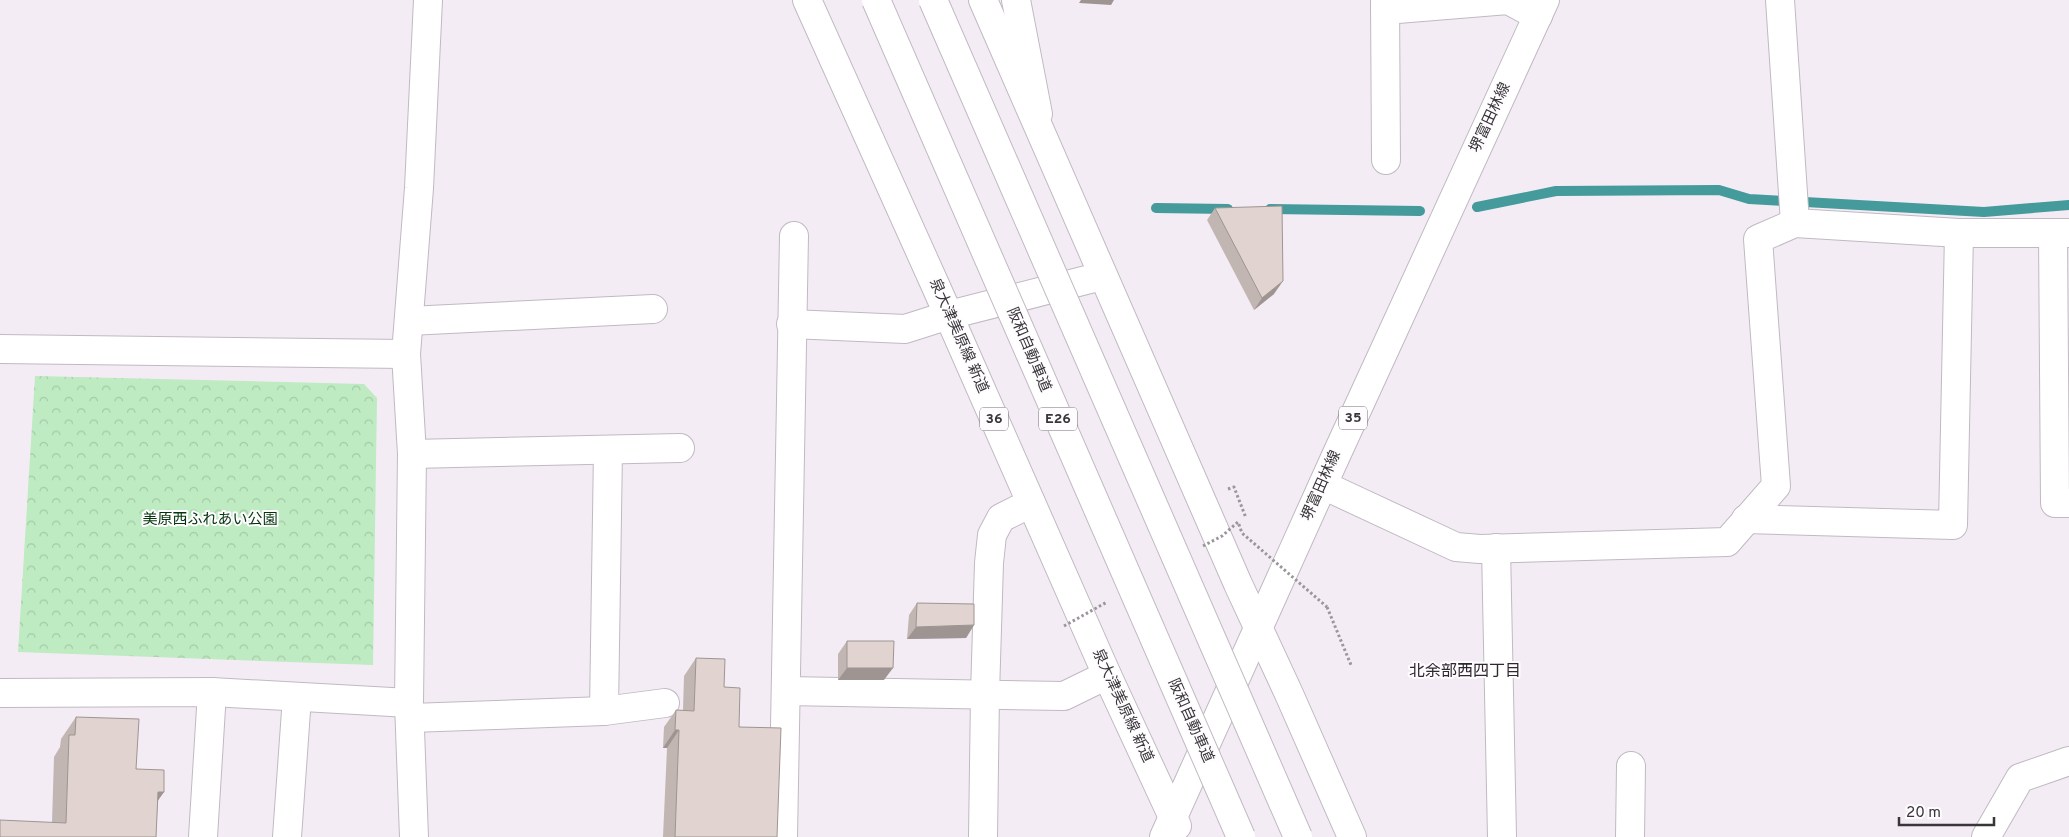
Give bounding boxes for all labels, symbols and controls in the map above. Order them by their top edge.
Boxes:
street label: 堺富田林線 [1467,80,1515,156]
street label: 泉大津美原線 新道 [924,276,992,396]
street label: 阪和自動車道 [1002,305,1054,395]
road number: 35 [1339,406,1367,429]
road number: 36 [980,408,1008,430]
road number: E26 [1039,408,1077,430]
street label: 堺富田林線 [1298,448,1346,524]
park label: 美原西ふれあい公園 [142,511,278,530]
street label: 泉大津美原線 新道 [1087,646,1157,766]
district label: 北余部西四丁目 [1409,662,1521,682]
street label: 阪和自動車道 [1163,676,1217,766]
scale bar [1899,794,1994,826]
text: 20 m [1906,804,1941,823]

